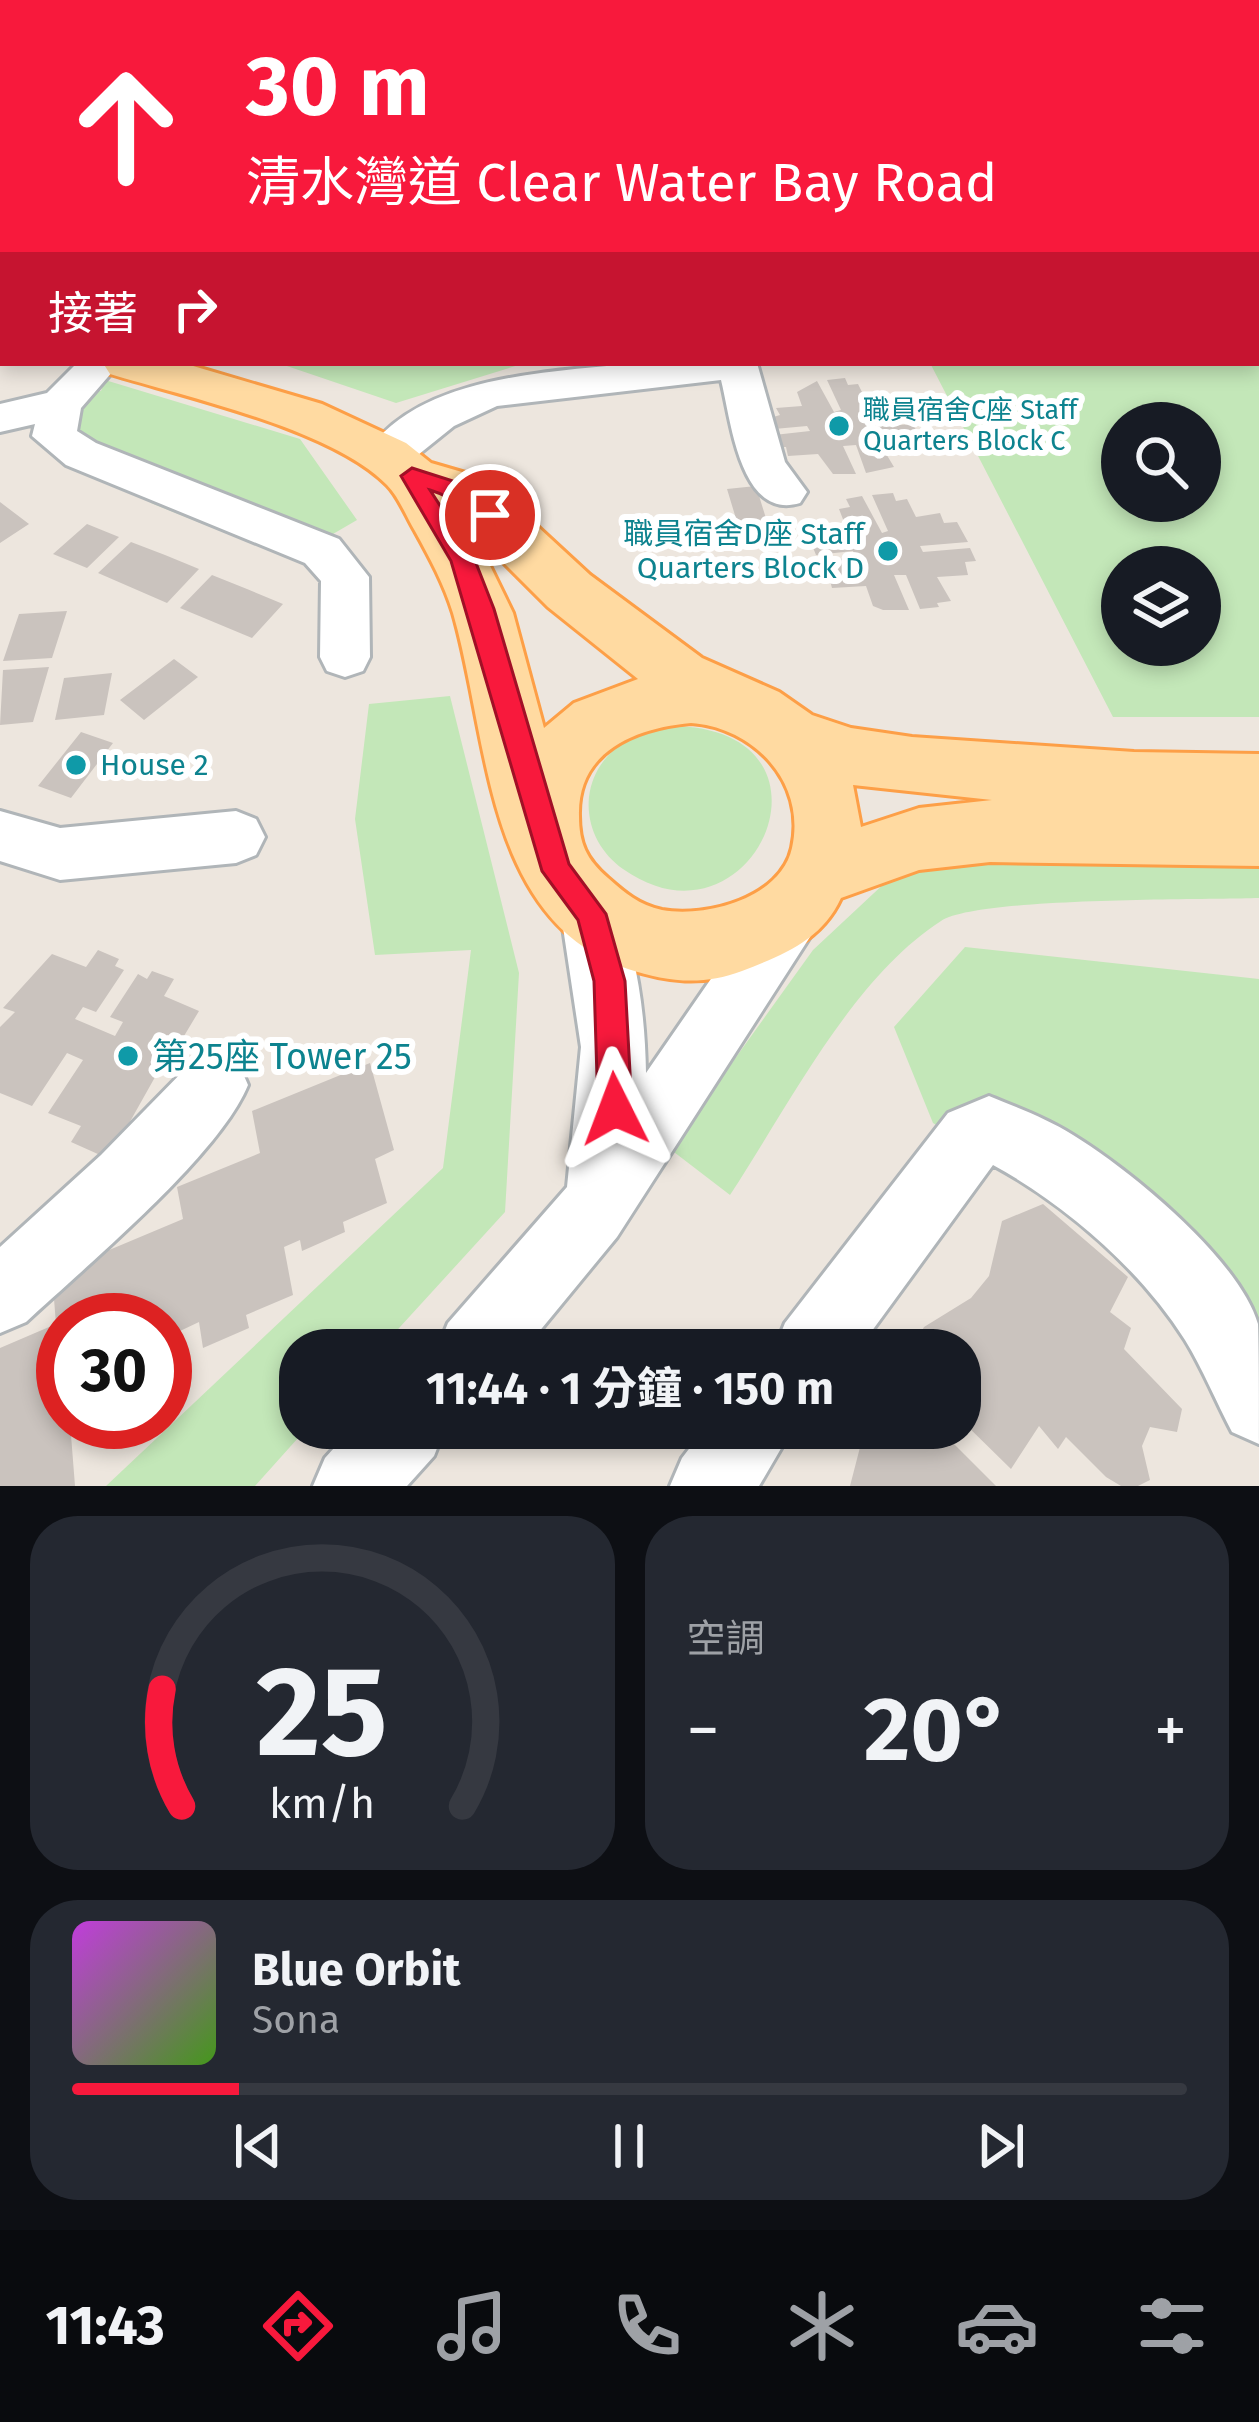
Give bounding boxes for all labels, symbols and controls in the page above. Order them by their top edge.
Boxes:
text: 30 m [246,36,430,137]
icon: ahead [48,48,204,204]
text: 清水灣道 Clear Water Bay Road [246,151,997,215]
icon: right [162,276,228,342]
text: 接著 [48,287,138,341]
place label: 職員宿舍C座 Staff Quarters Block C [863,394,1079,457]
map controls [1101,402,1221,666]
button: search [1101,402,1221,522]
marker: 職員宿舍C座 Staff Quarters Block C [826,413,852,439]
pin [439,464,541,566]
icon: arrive [457,482,523,548]
place label: 職員宿舍D座 Staff Quarters Block D [623,516,866,586]
marker: 職員宿舍D座 Staff Quarters Block D [875,538,901,564]
button: layers [1101,546,1221,666]
place label: House 2 [100,747,209,783]
marker: House 2 [63,752,89,778]
place label: 第25座 Tower 25 [152,1035,412,1079]
marker: 第25座 Tower 25 [115,1043,141,1069]
position arrow [552,1046,678,1172]
speed limit sign: 30 [36,1293,192,1449]
text: 11:44 · 1 分鐘 · 150 m [426,1362,834,1416]
text: 空調 [687,1616,765,1662]
text: 25 [257,1638,388,1788]
text: 20° [864,1676,1010,1784]
text: − [687,1691,720,1770]
text: + [1154,1691,1187,1770]
text: km/h [269,1778,375,1829]
text: Blue Orbit [252,1943,460,1997]
text: Sona [252,1997,340,2043]
icon: previous [225,2113,291,2179]
icon: pause [596,2113,662,2179]
icon: next [968,2113,1034,2179]
icon: directions [256,2284,340,2368]
icon: music [430,2284,514,2368]
icon: phone [605,2284,689,2368]
icon: climate [780,2284,864,2368]
icon: car [955,2284,1039,2368]
icon: filters [1130,2284,1214,2368]
text: 11:43 [45,2294,165,2358]

